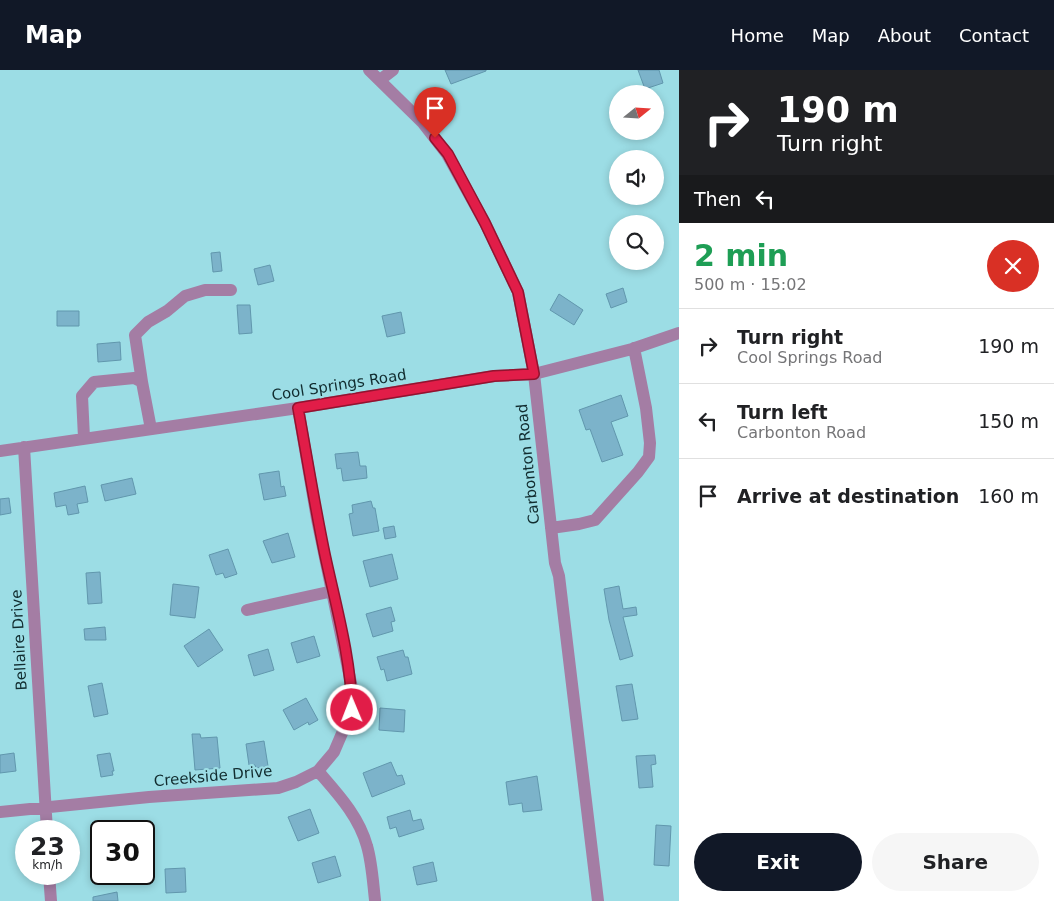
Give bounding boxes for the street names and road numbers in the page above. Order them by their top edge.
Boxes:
street label: Cool Springs Road [270,365,408,405]
street label: Carbonton Road [513,403,543,525]
street label: Bellaire Drive [7,589,31,691]
street label: Creekside Drive [153,762,273,790]

